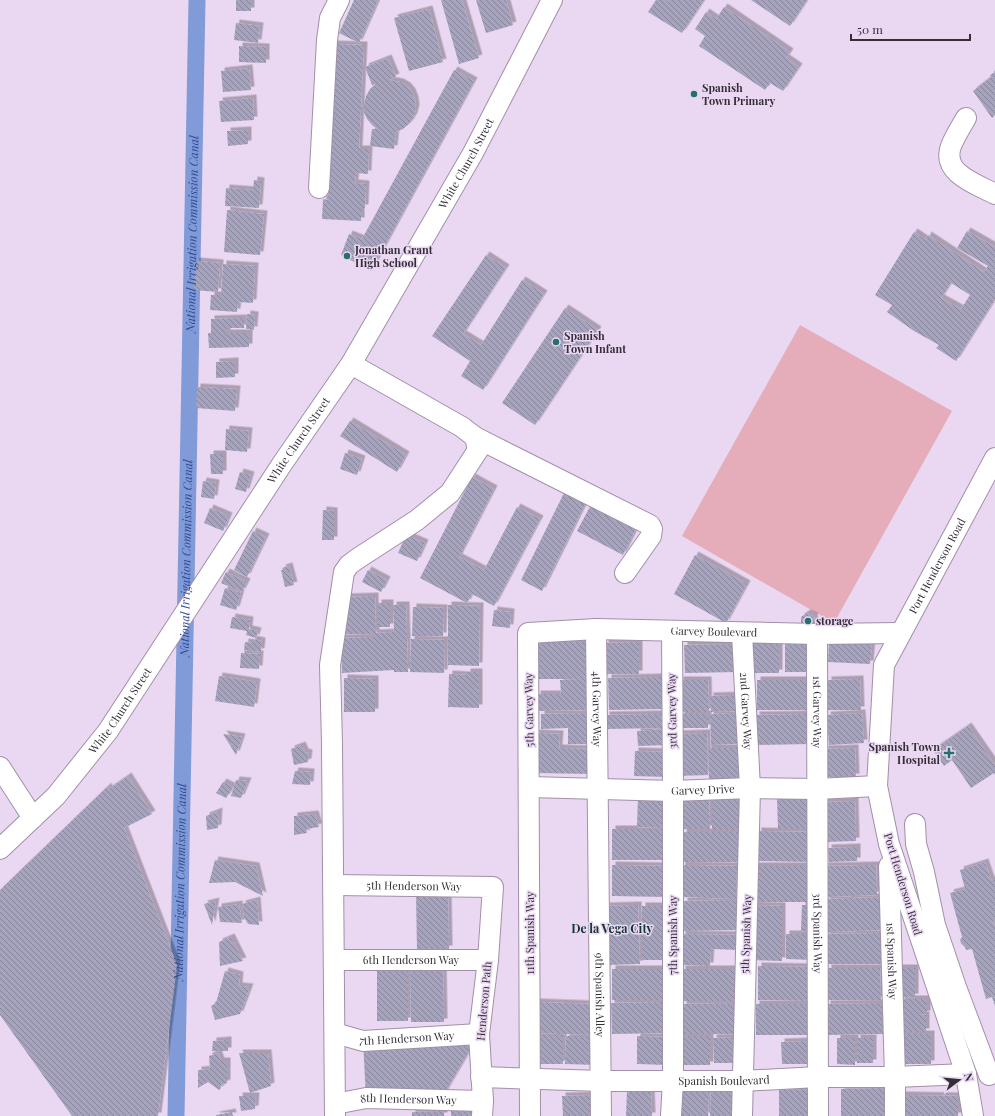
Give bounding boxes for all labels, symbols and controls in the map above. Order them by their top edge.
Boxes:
scale bar [851,16,970,42]
text: 50 m [857,21,883,37]
place label: Spanish Town Primary [702,80,775,108]
marker: Spanish Town Primary [689,89,699,99]
street label: White Church Street [434,115,497,212]
water label: National Irrigation Commission Canal [182,135,201,334]
place label: Jonathan Grant High School [354,242,433,270]
marker: Jonathan Grant High School [342,251,352,261]
place label: Spanish Town Infant [564,328,626,356]
marker: Spanish Town Infant [551,337,561,347]
street label: White Church Street [263,394,333,487]
water label: National Irrigation Commission Canal [176,459,195,658]
street label: Port Henderson Road [905,515,969,616]
place label: storage [816,613,854,628]
marker: storage [803,616,813,626]
street label: Garvey Boulevard [670,623,758,640]
street label: White Church Street [84,664,154,757]
street label: 4th Garvey Way [589,671,605,747]
street label: 5th Garvey Way [520,672,537,747]
street label: 2nd Garvey Way [737,672,756,751]
street label: 3rd Garvey Way [663,673,680,749]
street label: 1st Garvey Way [810,676,825,749]
place label: Spanish Town Hospital [869,739,941,767]
marker: Spanish Town Hospital [943,747,955,759]
street label: Garvey Drive [671,781,735,798]
water label: National Irrigation Commission Canal [170,783,189,982]
street label: Port Henderson Road [881,831,926,937]
street label: 5th Henderson Way [366,877,462,894]
street label: 11th Spanish Way [522,891,537,974]
street label: 3rd Spanish Way [811,893,826,974]
street label: 5th Spanish Way [737,894,754,974]
street label: 7th Spanish Way [665,895,680,975]
district label: De la Vega City [571,920,654,936]
street label: 1st Spanish Way [884,922,901,1000]
street label: 6th Henderson Way [363,952,460,967]
street label: 9th Spanish Alley [592,953,608,1038]
street label: Henderson Path [473,960,494,1041]
street label: 7th Henderson Way [358,1027,455,1048]
north arrow [939,1060,979,1100]
text: N [961,1071,977,1083]
street label: Spanish Boulevard [678,1072,771,1088]
street label: 8th Henderson Way [359,1090,457,1107]

